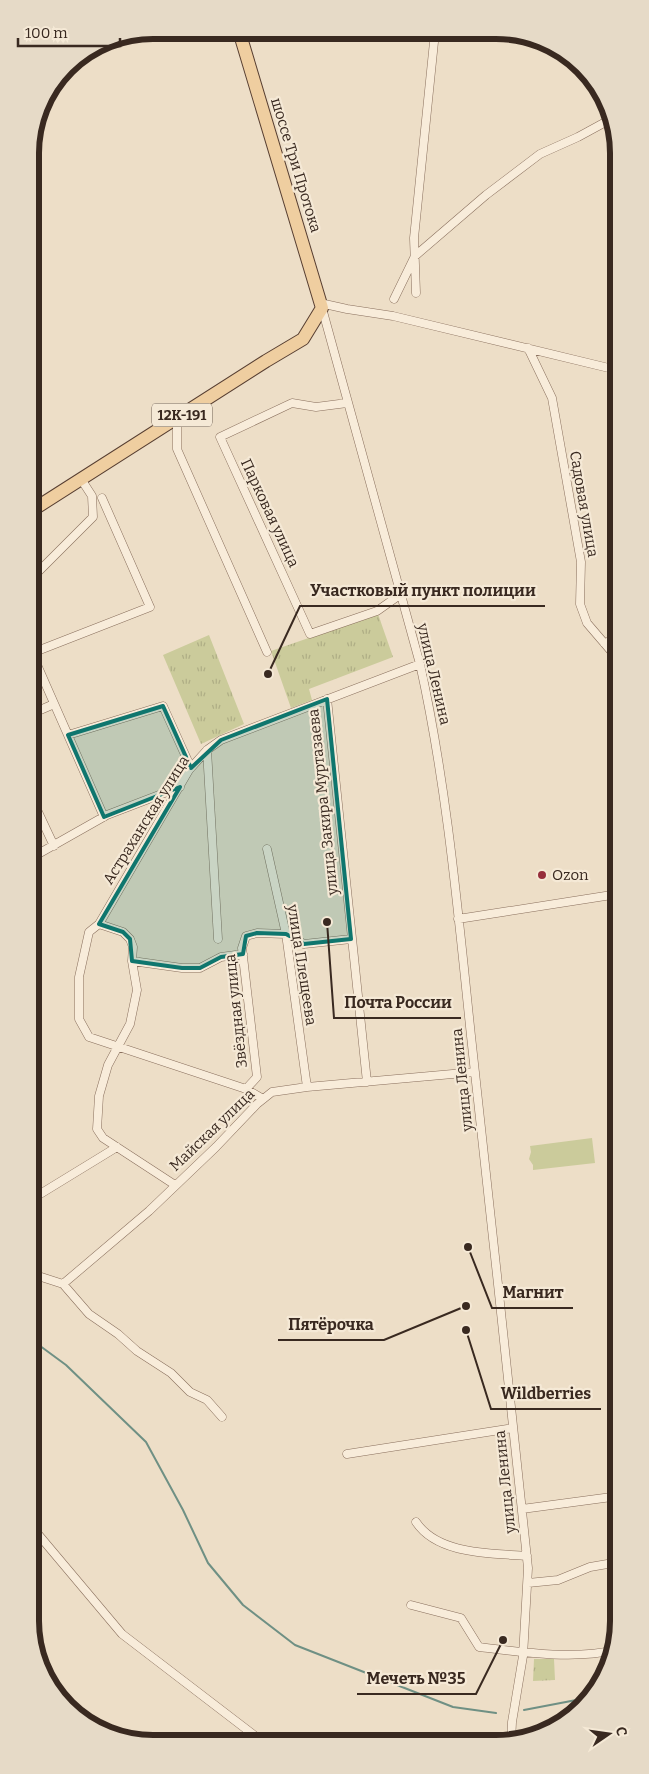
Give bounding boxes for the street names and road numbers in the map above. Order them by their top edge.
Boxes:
street label: шоссе Три Протока [267,96,325,234]
road number: 12К-191 [152,404,212,426]
street label: Садовая улица [566,450,602,558]
street label: Парковая улица [237,456,303,570]
street label: улица Ленина [413,620,454,727]
street label: улица Закира Муртазаева [304,708,342,897]
street label: Астраханская улица [99,752,193,888]
street label: улица Плещеева [283,902,320,1027]
street label: Звёздная улица [221,953,251,1069]
street label: улица Ленина [448,1027,476,1134]
street label: Майская улица [166,1085,258,1175]
street label: улица Ленина [491,1429,519,1536]

